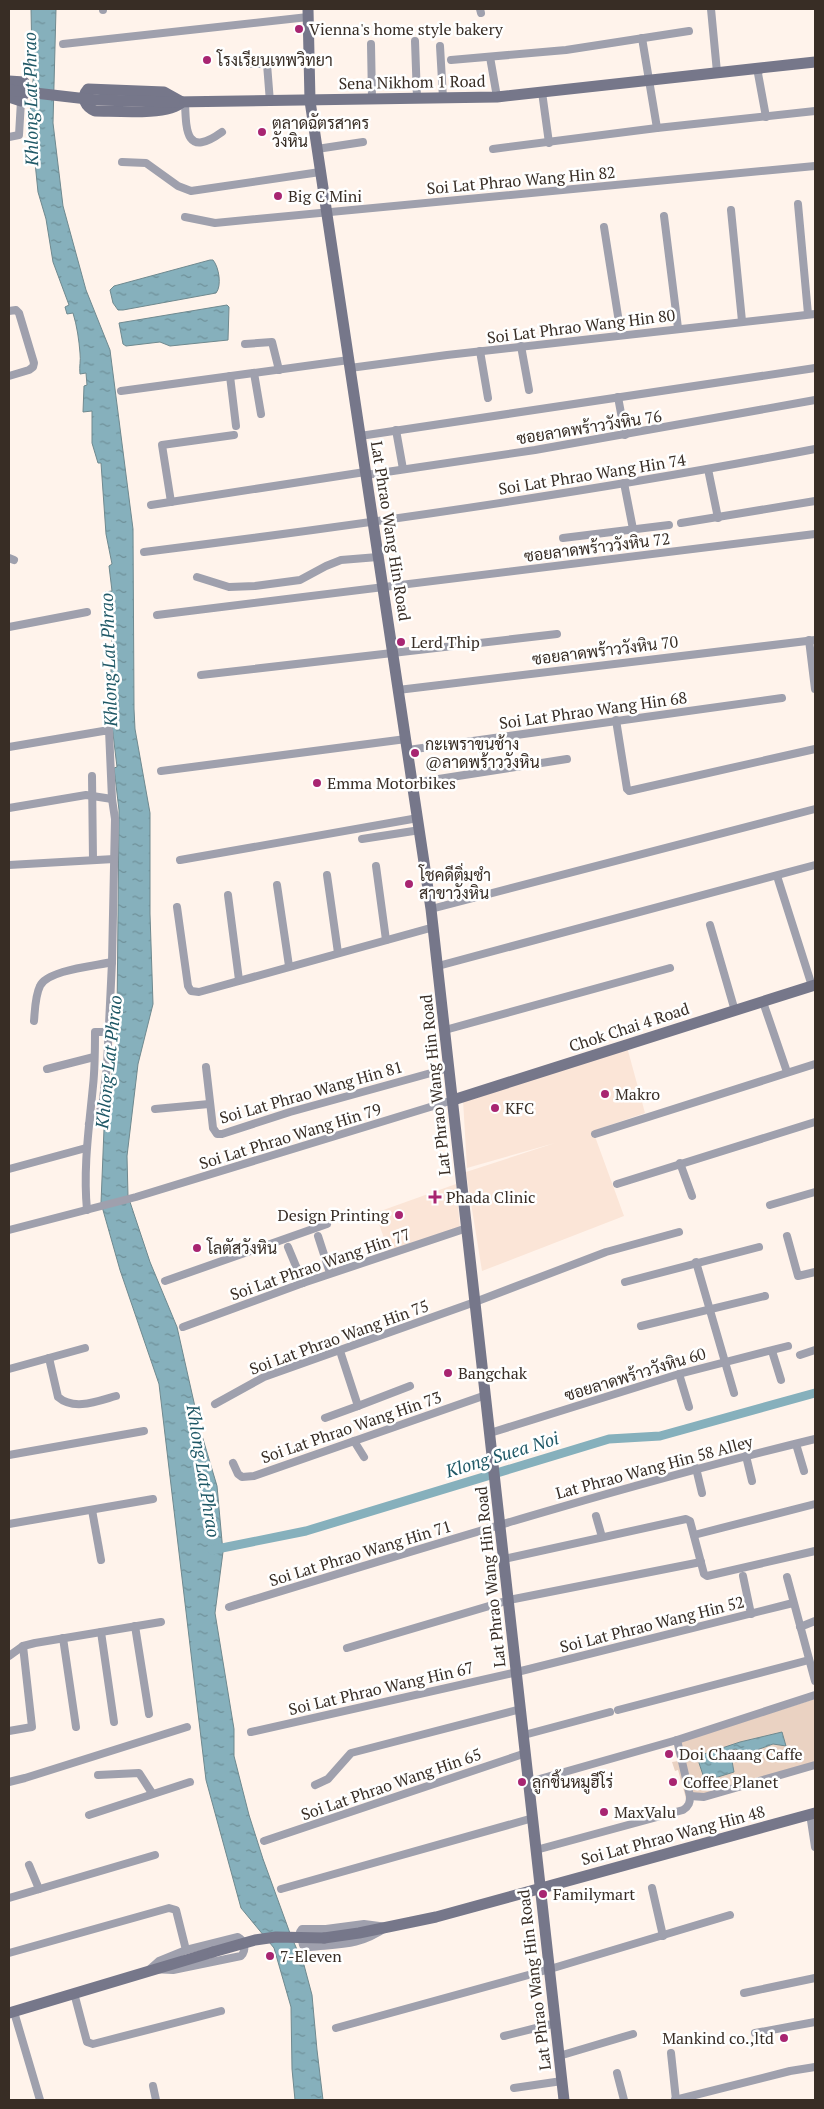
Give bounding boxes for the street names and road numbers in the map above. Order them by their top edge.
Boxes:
street label: Sena Nikhom 1 Road [338,70,486,94]
street label: Soi Lat Phrao Wang Hin 82 [426,161,616,199]
street label: Soi Lat Phrao Wang Hin 80 [486,304,676,348]
street label: ซอยลาดพร้าววังหิน 76 [515,405,664,449]
street label: Lat Phrao Wang Hin Road [366,439,416,623]
street label: Soi Lat Phrao Wang Hin 74 [497,448,688,500]
street label: ซอยลาดพร้าววังหิน 72 [523,527,671,567]
street label: ซอยลาดพร้าววังหิน 70 [531,630,679,670]
street label: Soi Lat Phrao Wang Hin 68 [498,686,688,734]
street label: Lat Phrao Wang Hin Road [415,993,455,1177]
street label: Chok Chai 4 Road [566,997,692,1057]
street label: Soi Lat Phrao Wang Hin 81 [217,1055,405,1129]
street label: Soi Lat Phrao Wang Hin 79 [196,1098,384,1174]
street label: Soi Lat Phrao Wang Hin 77 [227,1223,413,1305]
street label: Soi Lat Phrao Wang Hin 75 [246,1294,432,1380]
street label: ซอยลาดพร้าววังหิน 60 [562,1342,708,1406]
street label: Soi Lat Phrao Wang Hin 73 [258,1386,444,1468]
street label: Lat Phrao Wang Hin 58 Alley [553,1430,756,1504]
street label: Lat Phrao Wang Hin Road [470,1485,510,1669]
street label: Soi Lat Phrao Wang Hin 71 [266,1515,454,1591]
street label: Soi Lat Phrao Wang Hin 52 [557,1590,747,1658]
street label: Soi Lat Phrao Wang Hin 67 [286,1656,476,1720]
street label: Soi Lat Phrao Wang Hin 65 [298,1743,484,1825]
street label: Soi Lat Phrao Wang Hin 48 [579,1800,767,1870]
street label: Lat Phrao Wang Hin Road [512,1888,556,2072]

